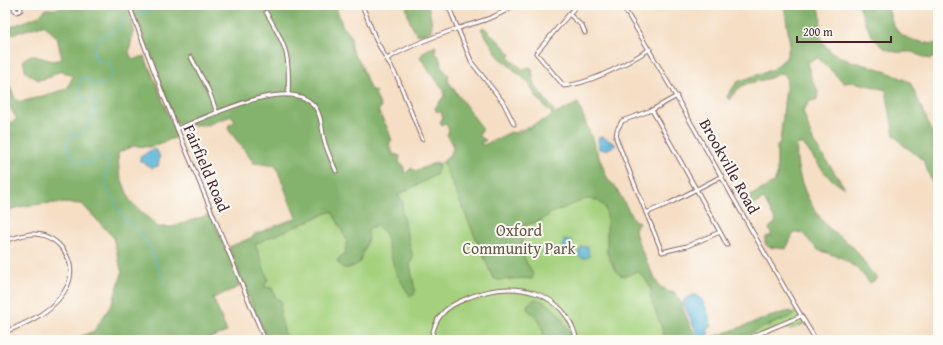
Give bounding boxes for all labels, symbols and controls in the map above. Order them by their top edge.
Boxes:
scale bar [797,18,891,44]
text: 200 m [803,23,833,40]
street label: Brookville Road [694,114,766,219]
street label: Fairfield Road [178,121,236,216]
park label: Oxford Community Park [462,218,576,260]

